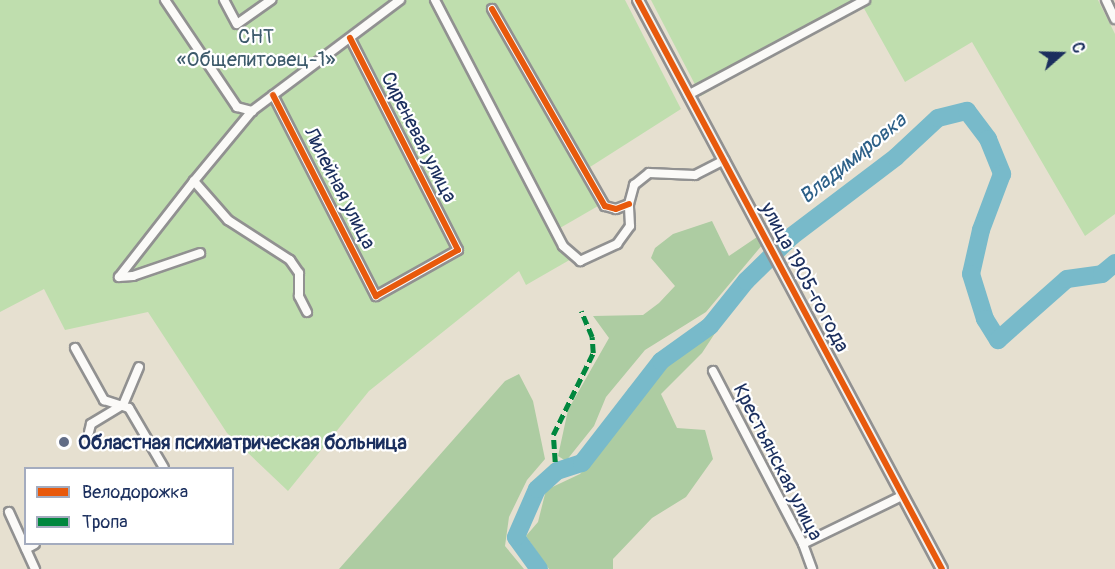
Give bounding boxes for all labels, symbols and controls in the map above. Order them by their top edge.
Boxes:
north arrow [1031,24,1091,84]
park label: СНТ «Общепитовец-1» [177,25,335,72]
text: С [1067,40,1089,56]
street label: Сиреневая улица [376,68,462,206]
water label: Владимировка [795,108,911,210]
street label: Лилейная улица [299,123,381,253]
street label: улица 1905-го года [755,198,855,356]
street label: Крестьянская улица [728,380,828,544]
place label: Областная психиатрическая больница [78,430,407,454]
marker: Областная психиатрическая больница [55,433,73,451]
legend [24,467,234,545]
text: Велодорожка [82,481,188,504]
text: Тропа [82,511,128,534]

